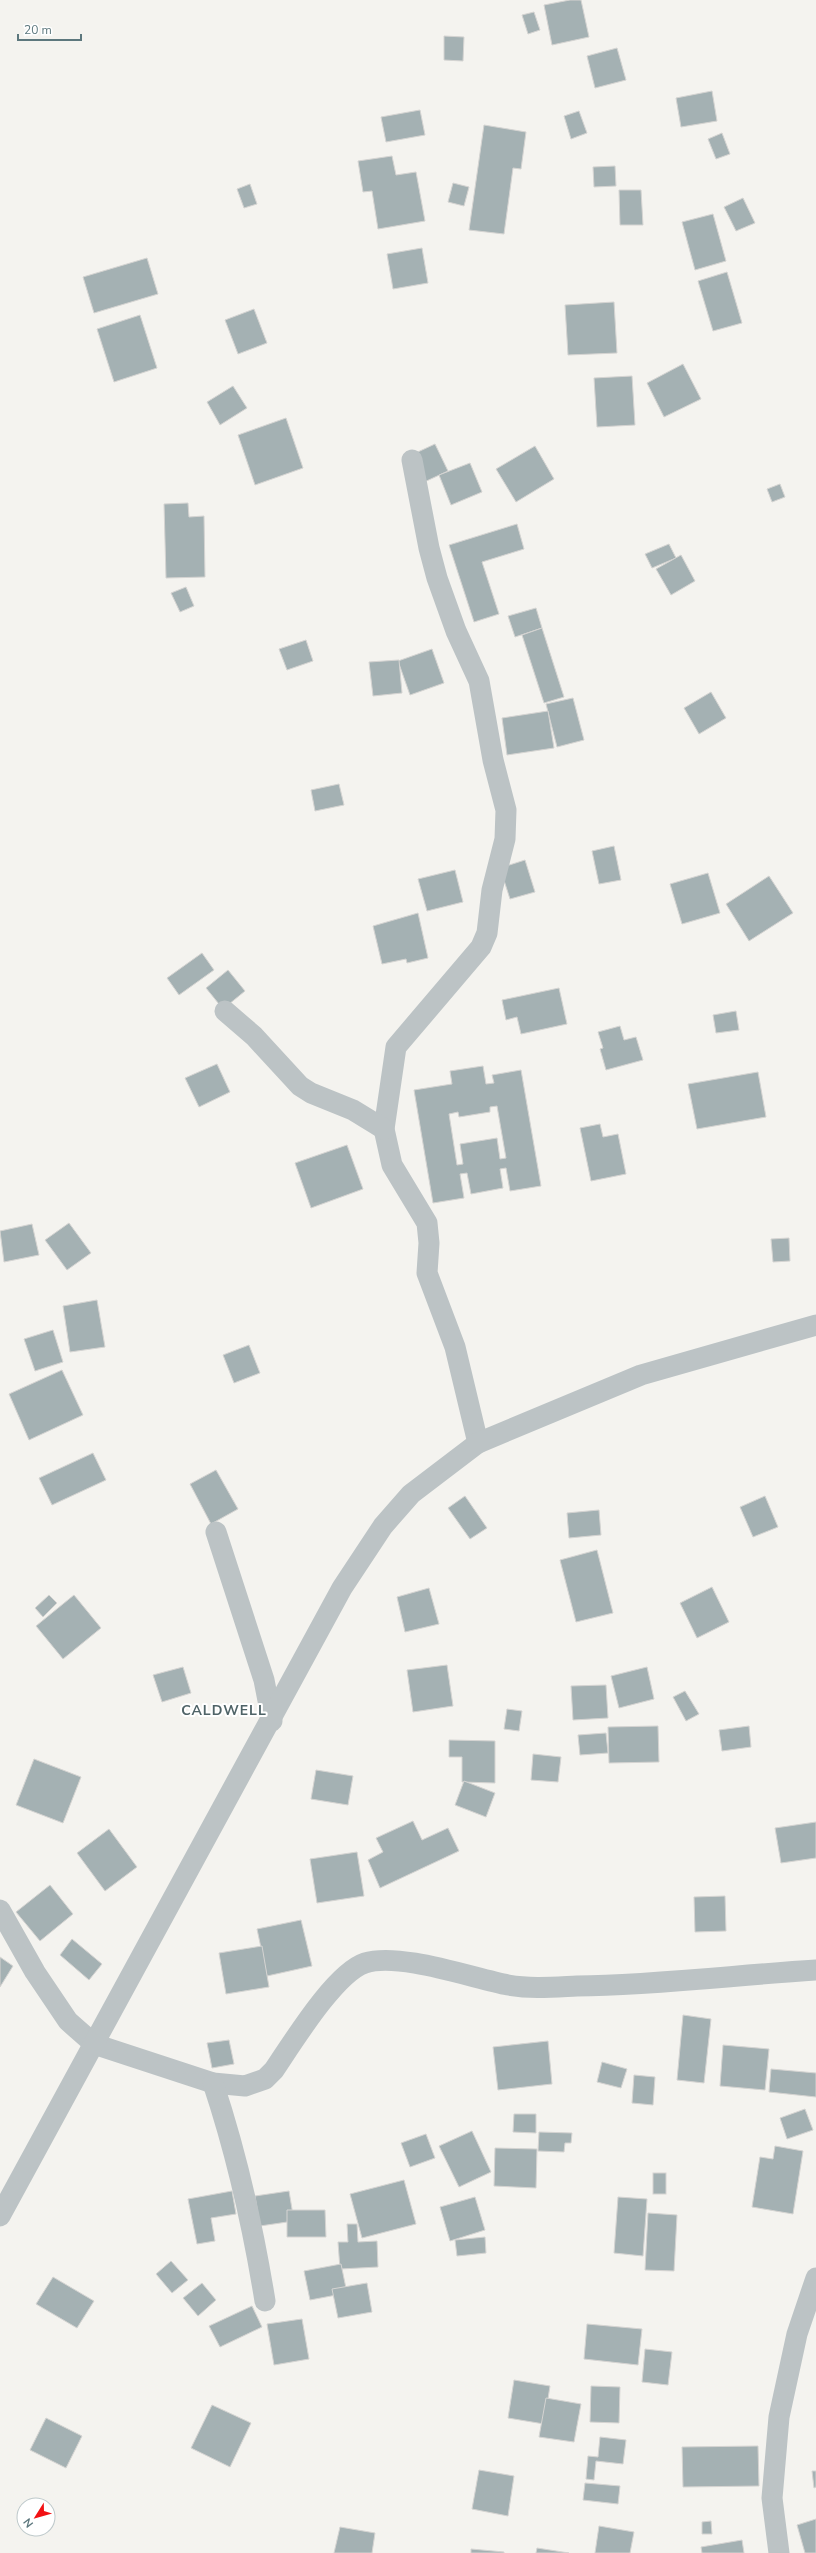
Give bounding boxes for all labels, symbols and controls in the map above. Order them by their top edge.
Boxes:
scale bar [18,16,81,42]
text: 20 m [24,22,52,38]
district label: CALDWELL [181,1701,267,1720]
north arrow [16,2497,56,2537]
text: N [20,2515,37,2531]

